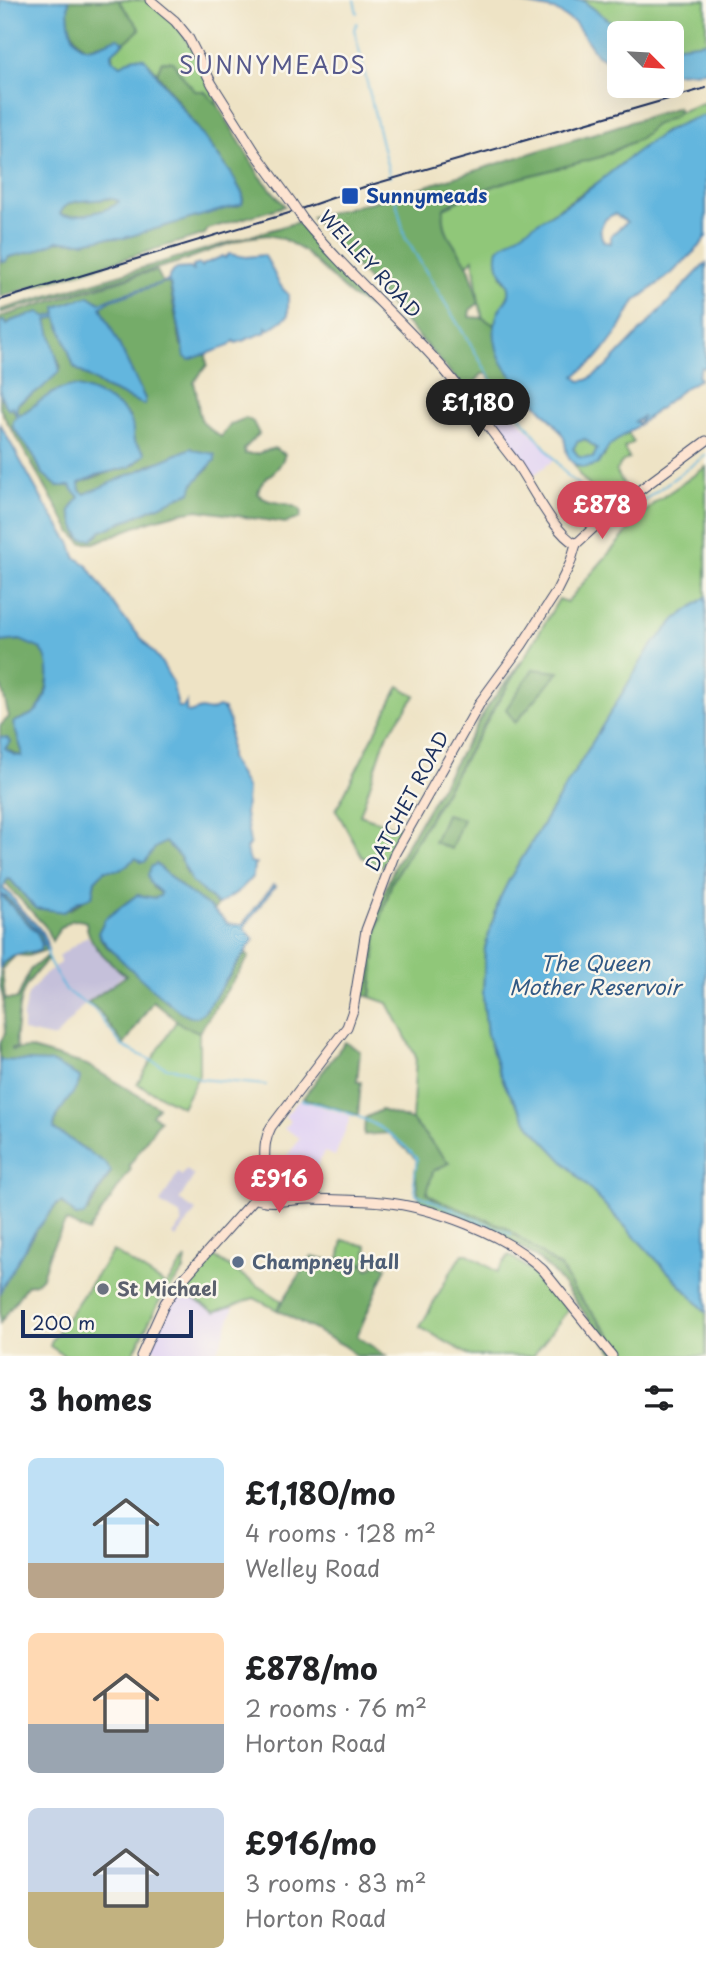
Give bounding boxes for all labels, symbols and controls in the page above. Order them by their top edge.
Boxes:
north arrow [607,21,684,98]
map controls [607,21,684,98]
district label: SUNNYMEADS [179,47,367,82]
place label: Sunnymeads [366,181,487,209]
marker: Sunnymeads [340,186,360,206]
street label: WELLEY ROAD [313,203,428,324]
pin: £1,180 [421,380,535,439]
text: £1,180 [442,384,514,419]
pin: £878 [561,482,643,541]
text: £878 [573,486,631,521]
street label: DATCHET ROAD [357,725,455,876]
water label: The Queen Mother Reservoir [509,946,684,1002]
pin: £916 [238,1156,320,1215]
text: £916 [250,1160,308,1195]
place label: Champney Hall [252,1247,399,1275]
marker: Champney Hall [230,1254,246,1270]
place label: St Michael [117,1274,217,1302]
marker: St Michael [95,1281,111,1297]
scale bar [21,1307,192,1339]
text: 200 m [32,1308,95,1336]
text: 3 homes [28,1376,152,1421]
icon: filters [640,1379,678,1417]
text: £1,180/mo [245,1470,395,1515]
icon: home [84,1486,168,1570]
text: 4 rooms · 128 m² [245,1515,436,1550]
text: Welley Road [245,1550,380,1585]
text: £878/mo [245,1645,378,1690]
icon: home [84,1661,168,1745]
text: 2 rooms · 76 m² [245,1690,427,1725]
text: Horton Road [245,1725,386,1760]
text: £916/mo [245,1820,376,1865]
icon: home [84,1836,168,1920]
text: 3 rooms · 83 m² [245,1865,427,1900]
text: Horton Road [245,1900,386,1935]

